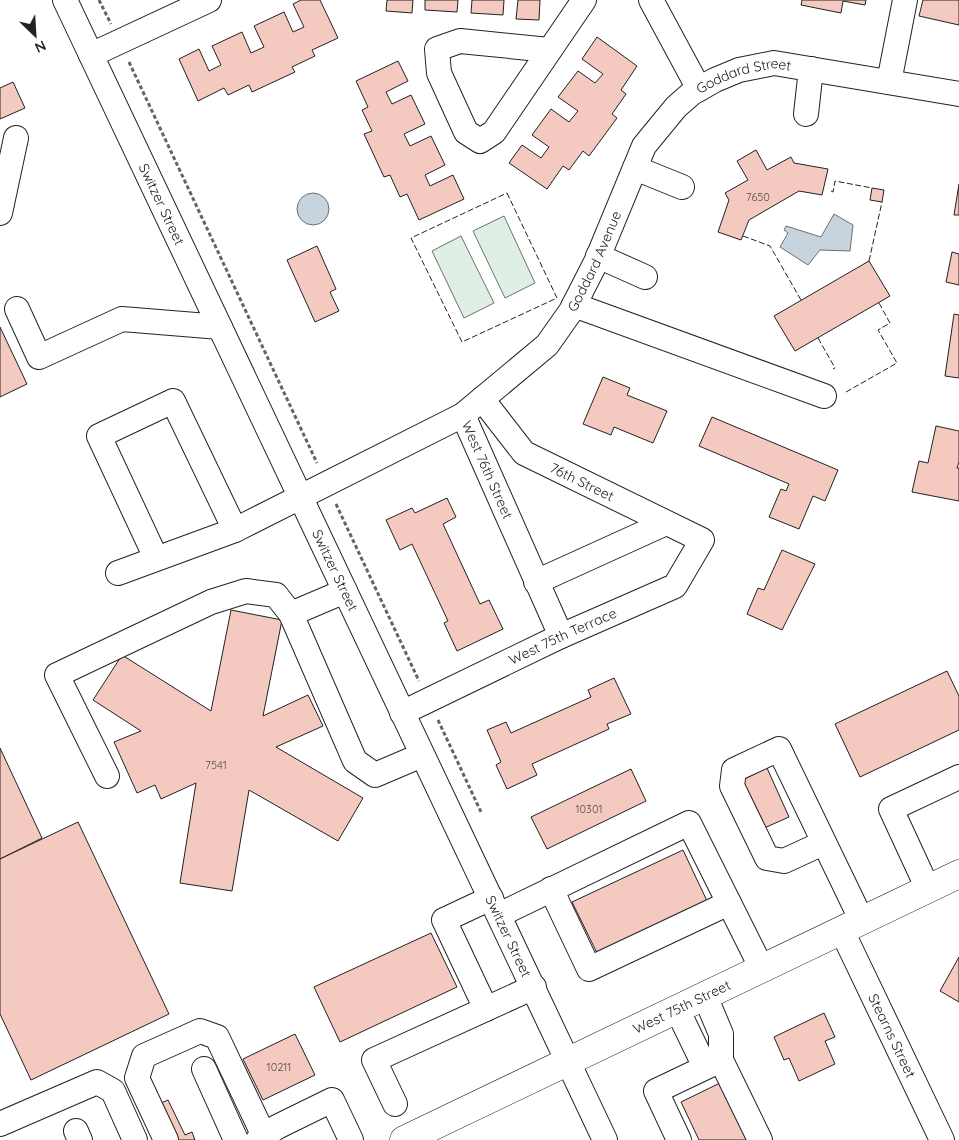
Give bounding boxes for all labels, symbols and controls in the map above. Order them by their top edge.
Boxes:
north arrow [10,10,60,60]
text: N [32,36,49,57]
street label: Goddard Street [693,54,793,98]
street label: Switzer Street [135,161,189,248]
house number: 7650 [746,190,770,204]
street label: Goddard Avenue [563,208,625,315]
street label: West 76th Street [458,418,517,522]
street label: 76th Street [547,459,617,505]
street label: Switzer Street [308,527,362,614]
street label: West 75th Terrace [506,604,619,669]
house number: 7541 [205,758,227,772]
house number: 10301 [576,802,603,816]
street label: Switzer Street [481,893,536,980]
street label: West 75th Street [630,976,734,1038]
street label: Stearns Street [864,991,920,1081]
house number: 10211 [267,1060,291,1074]

